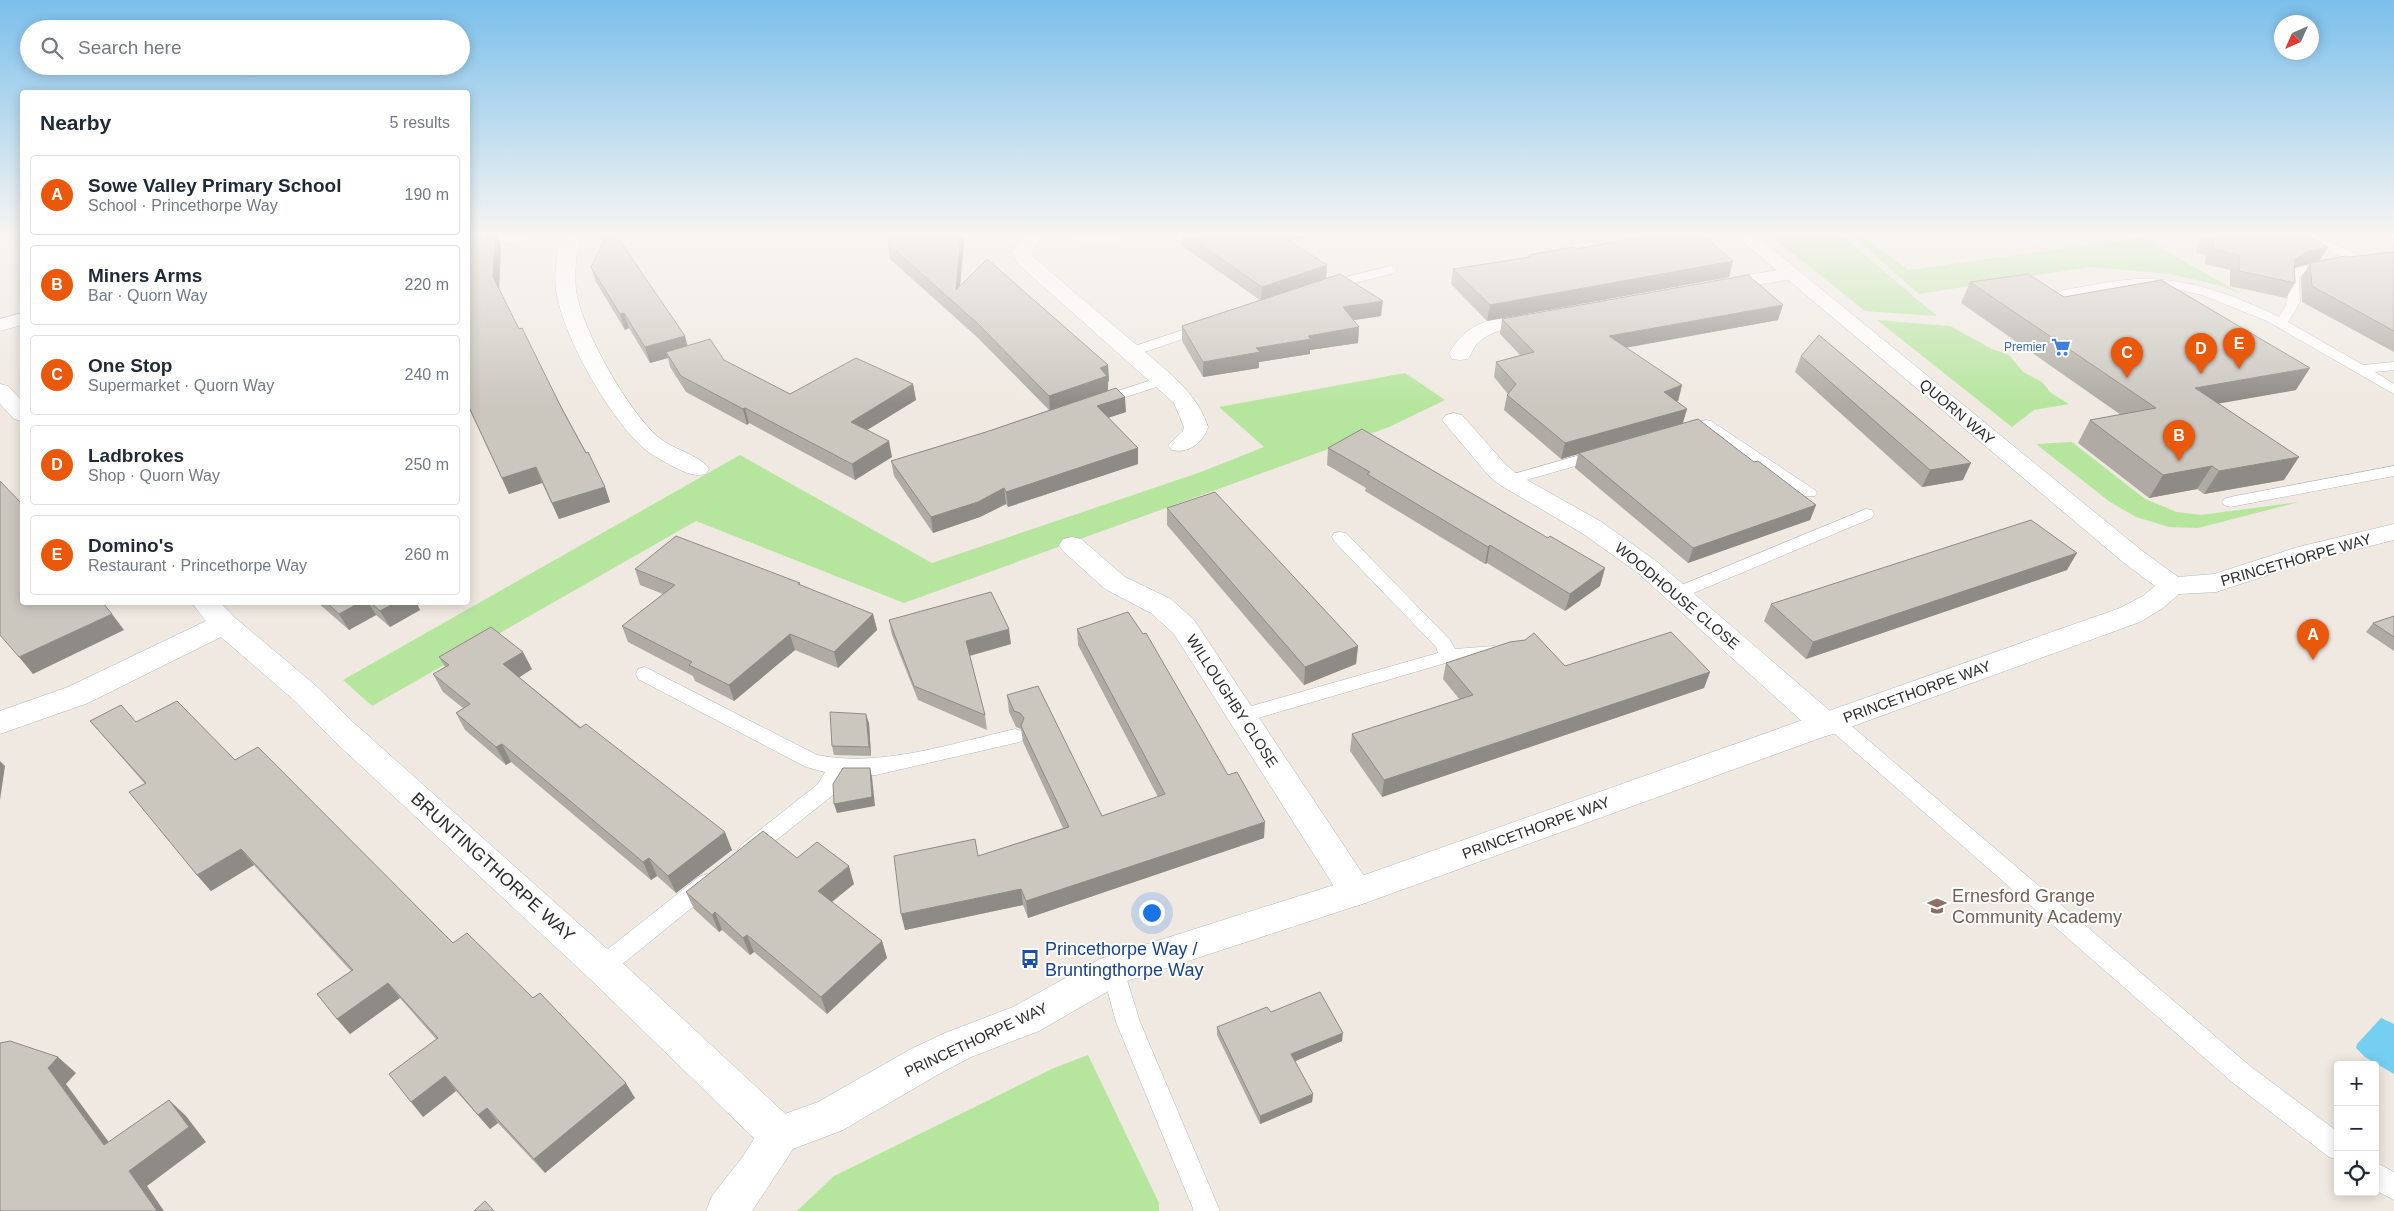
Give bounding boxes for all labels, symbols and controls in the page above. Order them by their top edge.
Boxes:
north arrow [2274,15,2319,60]
search box [20,20,470,75]
icon: search [38,34,66,62]
text: Search here [78,37,182,58]
text: Nearby [40,111,111,134]
text: 5 results [390,114,450,131]
text: Sowe Valley Primary School [88,175,341,196]
text: A [51,186,63,203]
text: 190 m [405,186,449,203]
text: School · Princethorpe Way [88,197,278,214]
text: Miners Arms [88,265,202,286]
text: B [51,276,63,293]
text: 220 m [405,276,449,293]
text: Bar · Quorn Way [88,287,207,304]
pin: E [2223,328,2255,369]
pin: D [2185,333,2217,374]
supermarket icon: Premier [2050,336,2072,358]
pin: C [2111,337,2143,378]
place label: Premier [2004,340,2046,354]
text: One Stop [88,355,172,376]
text: C [51,366,63,383]
text: 240 m [405,366,449,383]
street label: QUORN WAY [1916,375,1998,448]
text: Supermarket · Quorn Way [88,377,274,394]
pin: B [2163,420,2195,461]
text: Ladbrokes [88,445,184,466]
text: D [51,456,63,473]
text: 250 m [405,456,449,473]
text: Shop · Quorn Way [88,467,220,484]
street label: PRINCETHORPE WAY [2219,530,2373,589]
text: Domino's [88,535,174,556]
street label: WOODHOUSE CLOSE [1612,539,1743,652]
text: E [52,546,62,563]
text: 260 m [405,546,449,563]
text: Restaurant · Princethorpe Way [88,557,307,574]
pin: A [2297,619,2329,660]
street label: WILLOUGHBY CLOSE [1183,631,1282,770]
street label: PRINCETHORPE WAY [1841,657,1993,726]
street label: BRUNTINGTHORPE WAY [407,788,579,946]
street label: PRINCETHORPE WAY [1460,793,1612,862]
place label: Ernesford Grange Community Academy [1952,886,2122,927]
school or university icon: Ernesford Grange Community Academy [1926,895,1948,917]
your location [1139,900,1165,926]
place label: Princethorpe Way / Bruntingthorpe Way [1045,939,1203,980]
bus stop icon: Princethorpe Way / Bruntingthorpe Way [1019,948,1041,970]
street label: PRINCETHORPE WAY [902,999,1050,1080]
map controls [2334,1061,2379,1196]
button: + [2334,1061,2379,1106]
button: − [2334,1106,2379,1151]
button: locate [2334,1151,2379,1196]

